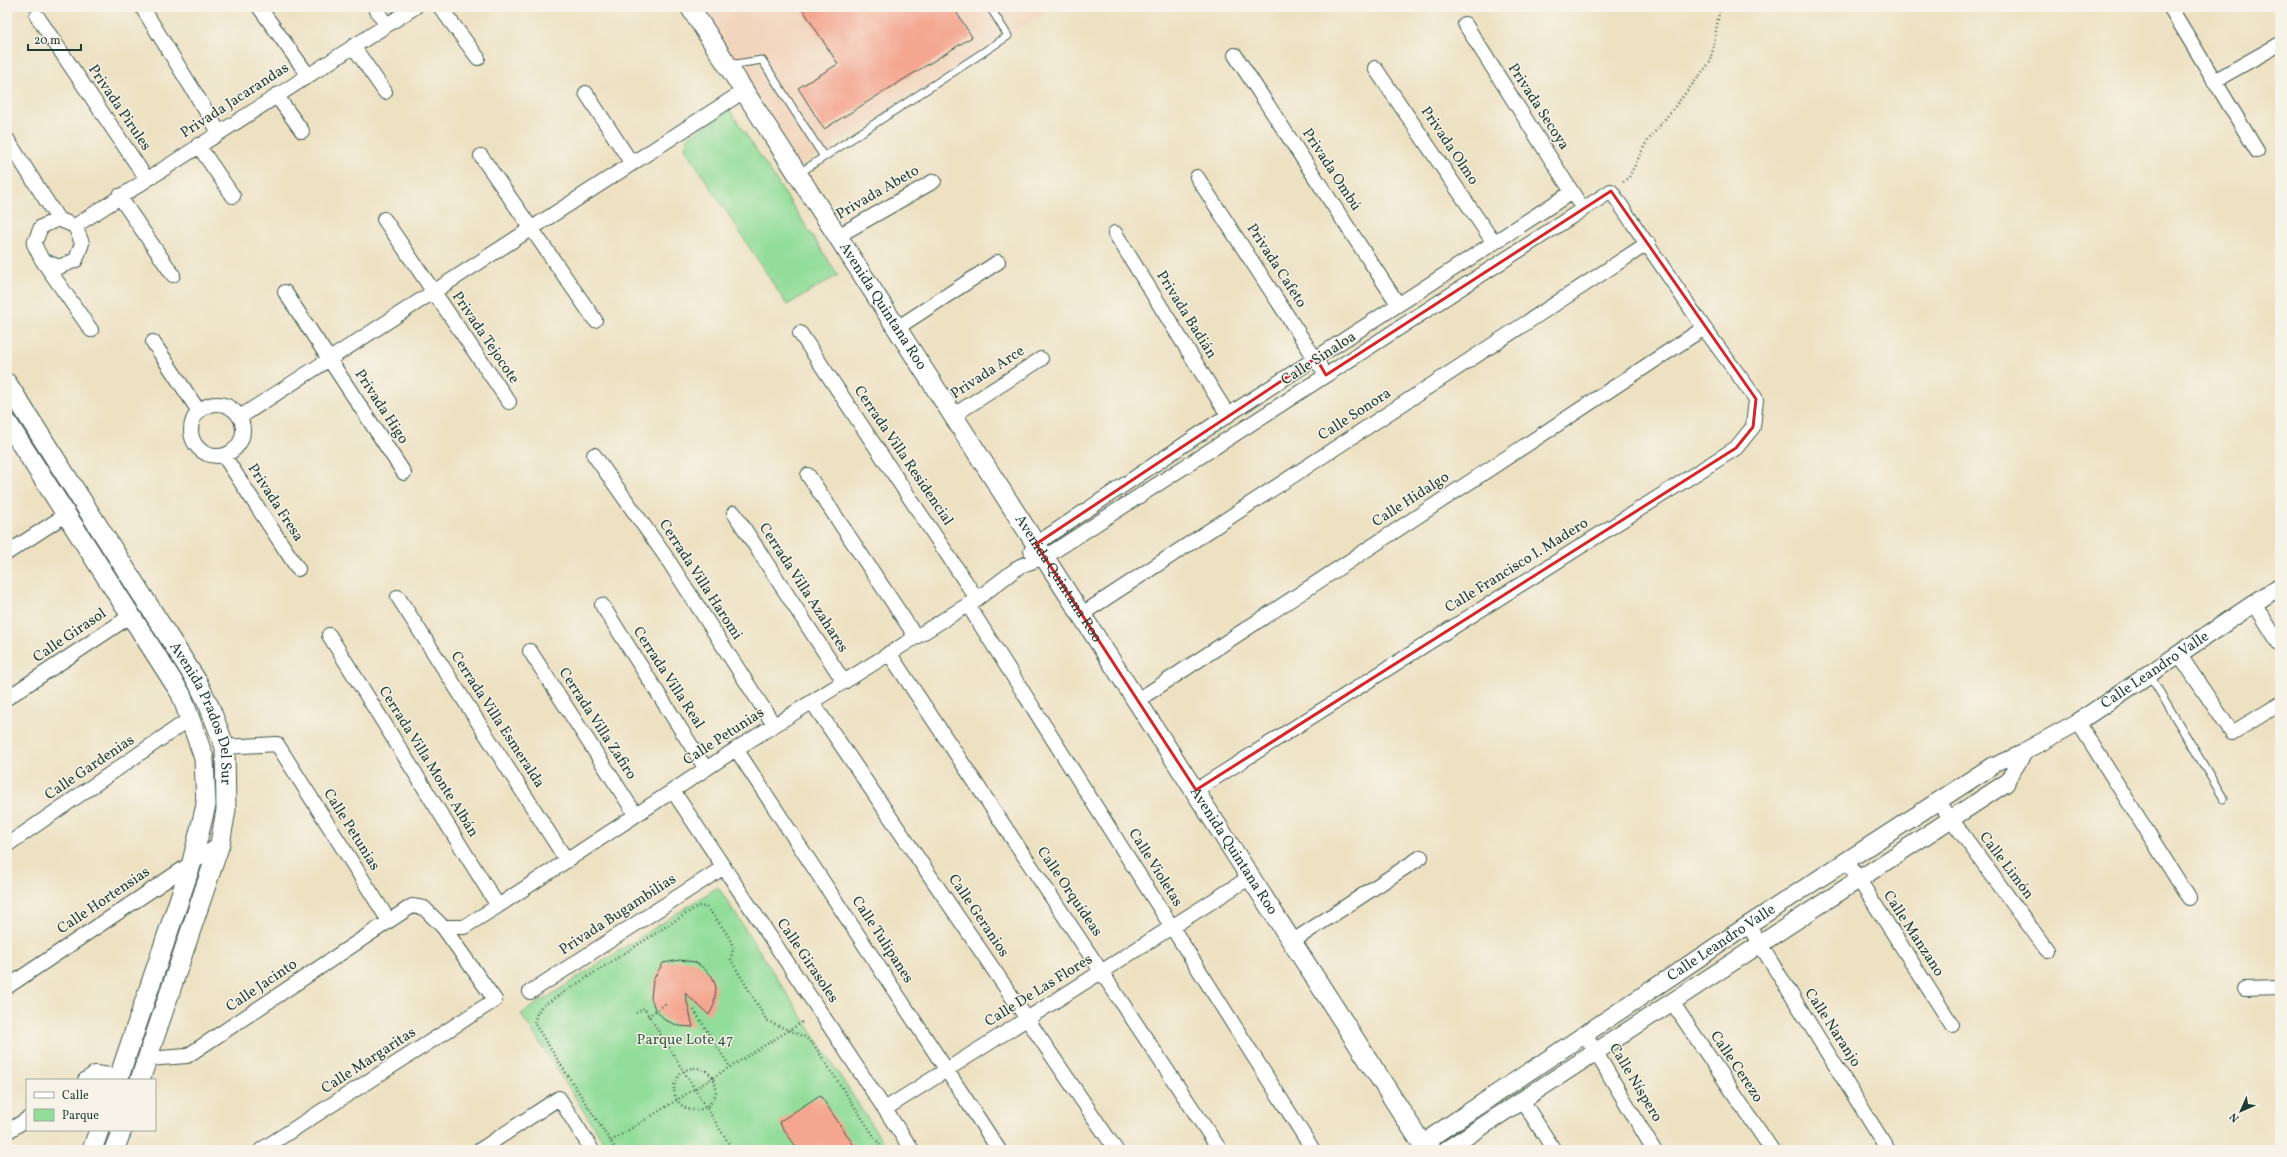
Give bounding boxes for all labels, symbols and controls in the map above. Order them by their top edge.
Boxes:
scale bar [28,26,81,52]
text: 20 m [34,33,61,49]
street label: Privada Jacarandas [177,58,293,144]
street label: Privada Secoya [1502,60,1574,154]
street label: Privada Pirules [82,61,156,155]
street label: Privada Olmo [1415,103,1483,189]
street label: Privada Ombú [1296,125,1366,215]
street label: Privada Abeto [833,161,923,225]
street label: Privada Cafeto [1241,220,1311,312]
street label: Avenida Quintana Roo [834,238,932,374]
street label: Privada Badián [1151,267,1221,363]
street label: Privada Tejocote [446,288,524,388]
street label: Calle Sinaloa [1277,327,1361,391]
street label: Privada Arce [947,341,1029,405]
street label: Privada Higo [349,366,413,448]
street label: Cerrada Villa Residencial [848,382,958,530]
street label: Calle Sonora [1314,384,1396,446]
street label: Privada Fresa [242,460,308,546]
street label: Calle Hidalgo [1368,467,1454,533]
street label: Avenida Quintana Roo [1009,511,1107,647]
street label: Calle Francisco I. Madero [1441,513,1593,619]
street label: Cerrada Villa Haromi [653,516,747,644]
street label: Cerrada Villa Azahares [753,519,853,657]
street label: Calle Girasol [29,604,111,668]
street label: Cerrada Villa Real [627,623,709,733]
street label: Calle Leandro Valle [2097,626,2213,714]
street label: Avenida Prados Del Sur [164,638,236,785]
street label: Cerrada Villa Esmeralda [445,648,549,792]
street label: Cerrada Villa Zafiro [553,664,641,784]
street label: Cerrada Villa Monte Albán [373,682,483,842]
street label: Calle Petunias [679,703,769,771]
street label: Calle Gardenias [41,730,139,806]
street label: Avenida Quintana Roo [1185,783,1282,919]
street label: Calle Petunias [317,785,385,875]
street label: Calle Violetas [1123,825,1187,911]
street label: Calle Limón [1974,828,2038,904]
street label: Calle Orquídeas [1031,843,1107,941]
street label: Calle Hortensias [53,862,155,940]
street label: Privada Bugambilias [555,869,681,961]
street label: Calle Geranios [942,870,1014,962]
street label: Calle Manzano [1877,887,1949,981]
street label: Calle Tulipanes [846,892,918,988]
street label: Calle Leandro Valle [1663,899,1780,987]
street label: Calle Girasoles [771,915,843,1007]
street label: Calle De Las Flores [981,949,1097,1033]
street label: Calle Jacinto [222,954,302,1018]
street label: Calle Naranjo [1799,985,1865,1071]
street label: Calle Margaritas [318,1022,420,1100]
street label: Calle Cerezo [1704,1027,1768,1107]
park label: Parque Lote 47 [636,1030,734,1051]
street label: Calle Níspero [1603,1040,1667,1126]
legend [26,1079,156,1131]
text: Calle [62,1088,89,1104]
north arrow [2221,1091,2261,1131]
text: Parque [62,1108,99,1124]
text: N [2227,1109,2243,1125]

